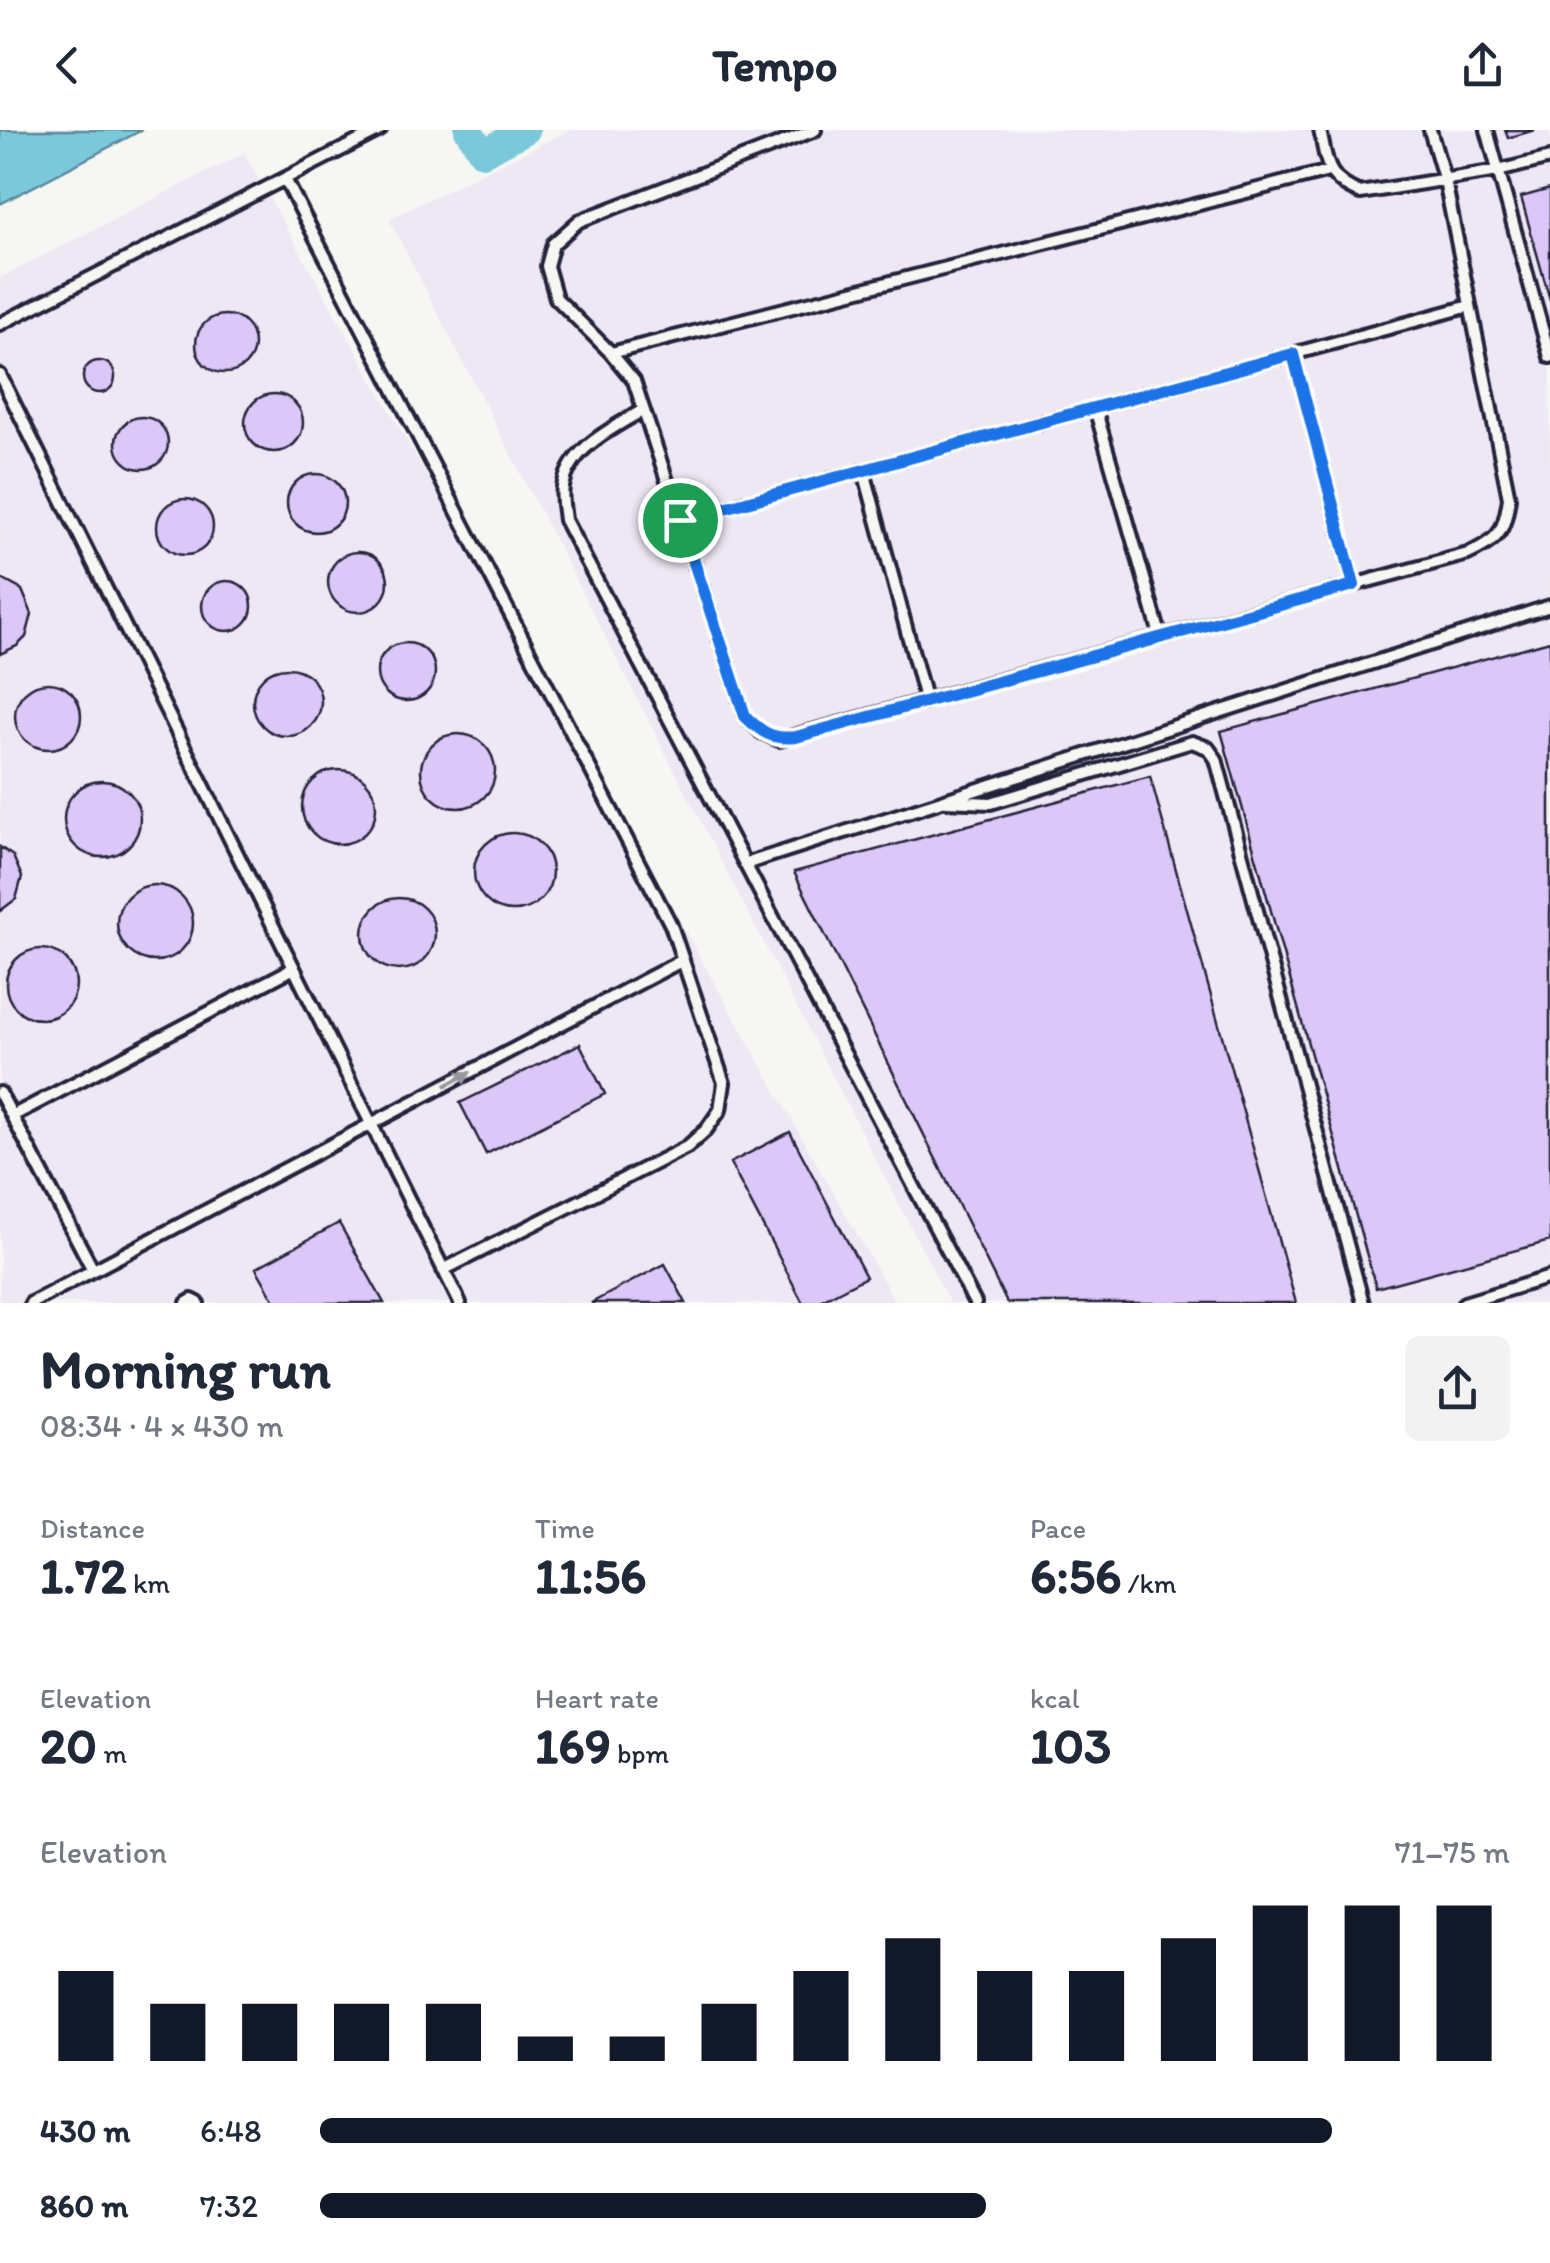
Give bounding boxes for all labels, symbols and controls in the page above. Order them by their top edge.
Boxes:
icon: back [40,38,95,93]
text: Tempo [712,38,838,92]
icon: share [1455,38,1510,93]
pin [638,478,723,563]
icon: arrive [653,493,708,548]
one-way arrow [443,1070,472,1087]
text: Morning run [40,1336,331,1402]
button: share [1405,1336,1510,1441]
text: 08:34 · 4 × 430 m [40,1407,284,1445]
text: Distance [40,1511,145,1545]
text: Time [535,1511,595,1545]
text: Pace [1030,1511,1086,1545]
text: 1.72 [40,1545,127,1606]
text: 11:56 [535,1545,646,1606]
text: 6:56 [1030,1545,1121,1606]
text: km [127,1566,170,1600]
text: /km [1121,1566,1177,1600]
text: Elevation [40,1681,151,1715]
text: Heart rate [535,1681,659,1715]
text: kcal [1030,1681,1080,1715]
text: 20 [40,1715,97,1776]
text: 169 [535,1715,611,1776]
text: 103 [1030,1715,1111,1776]
text: m [97,1736,127,1770]
text: bpm [611,1736,669,1770]
text: Elevation [40,1833,167,1871]
text: 71–75 m [1395,1833,1510,1871]
text: 430 m [40,2112,131,2150]
text: 6:48 [200,2112,262,2150]
text: 860 m [40,2187,128,2225]
text: 7:32 [200,2187,258,2225]

